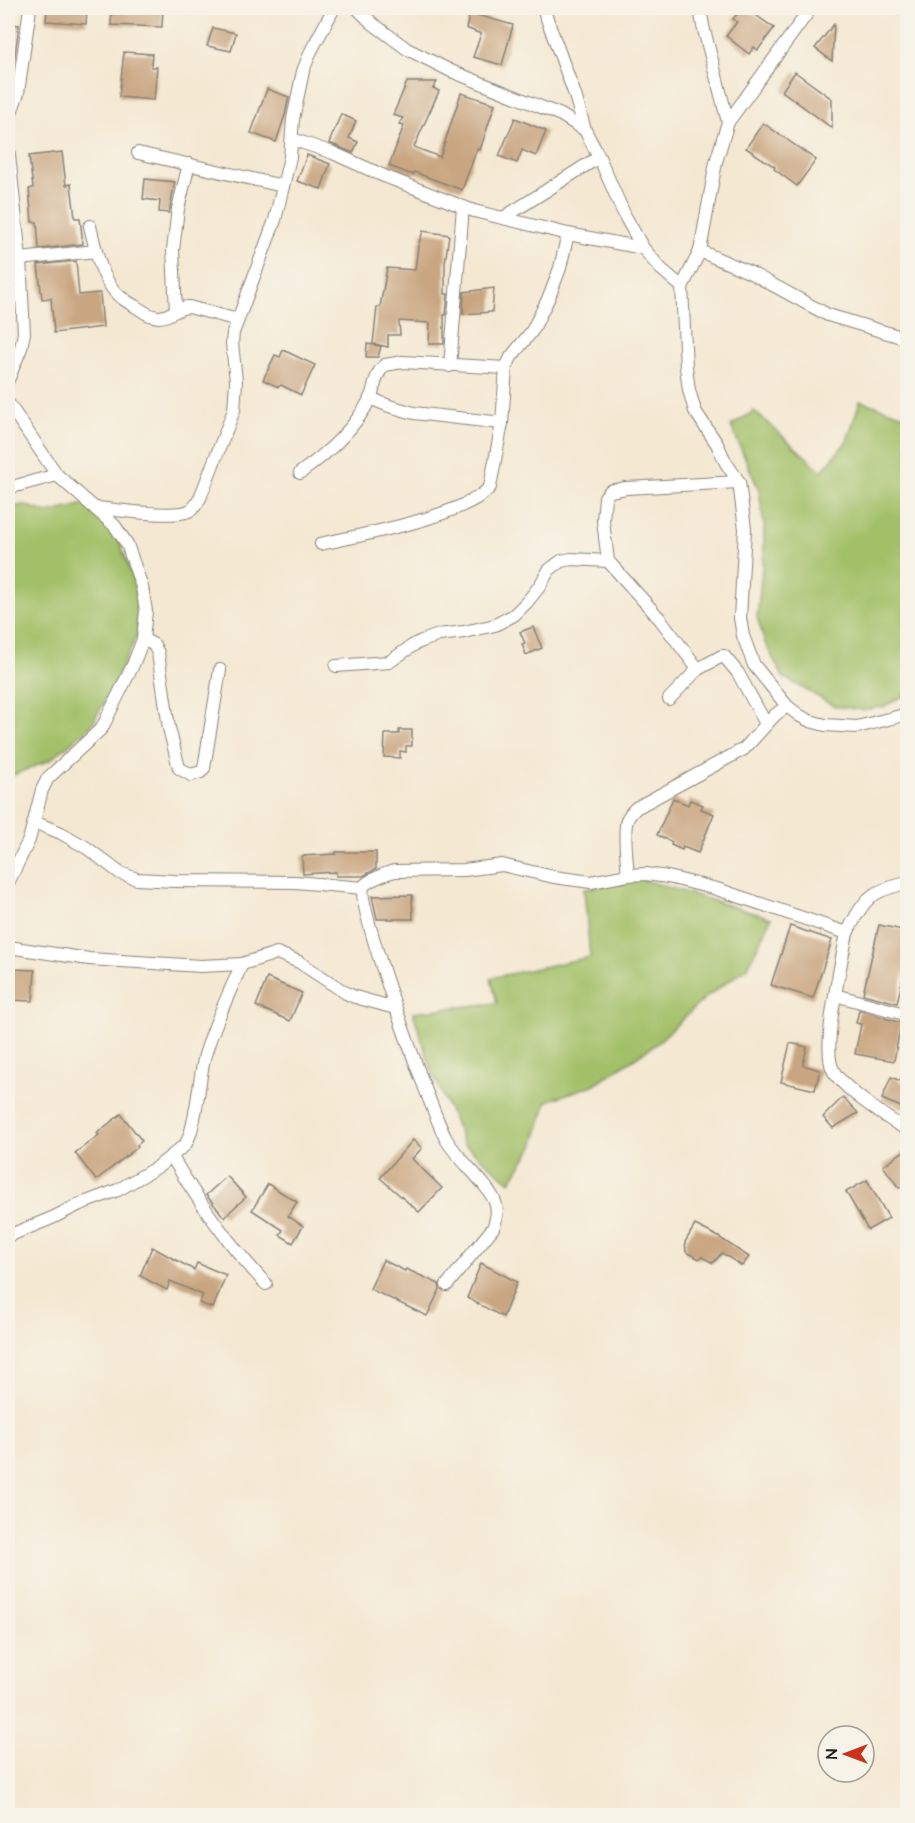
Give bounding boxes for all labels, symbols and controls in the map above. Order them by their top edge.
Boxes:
north arrow [816,1724,876,1784]
text: N [821,1749,843,1759]

